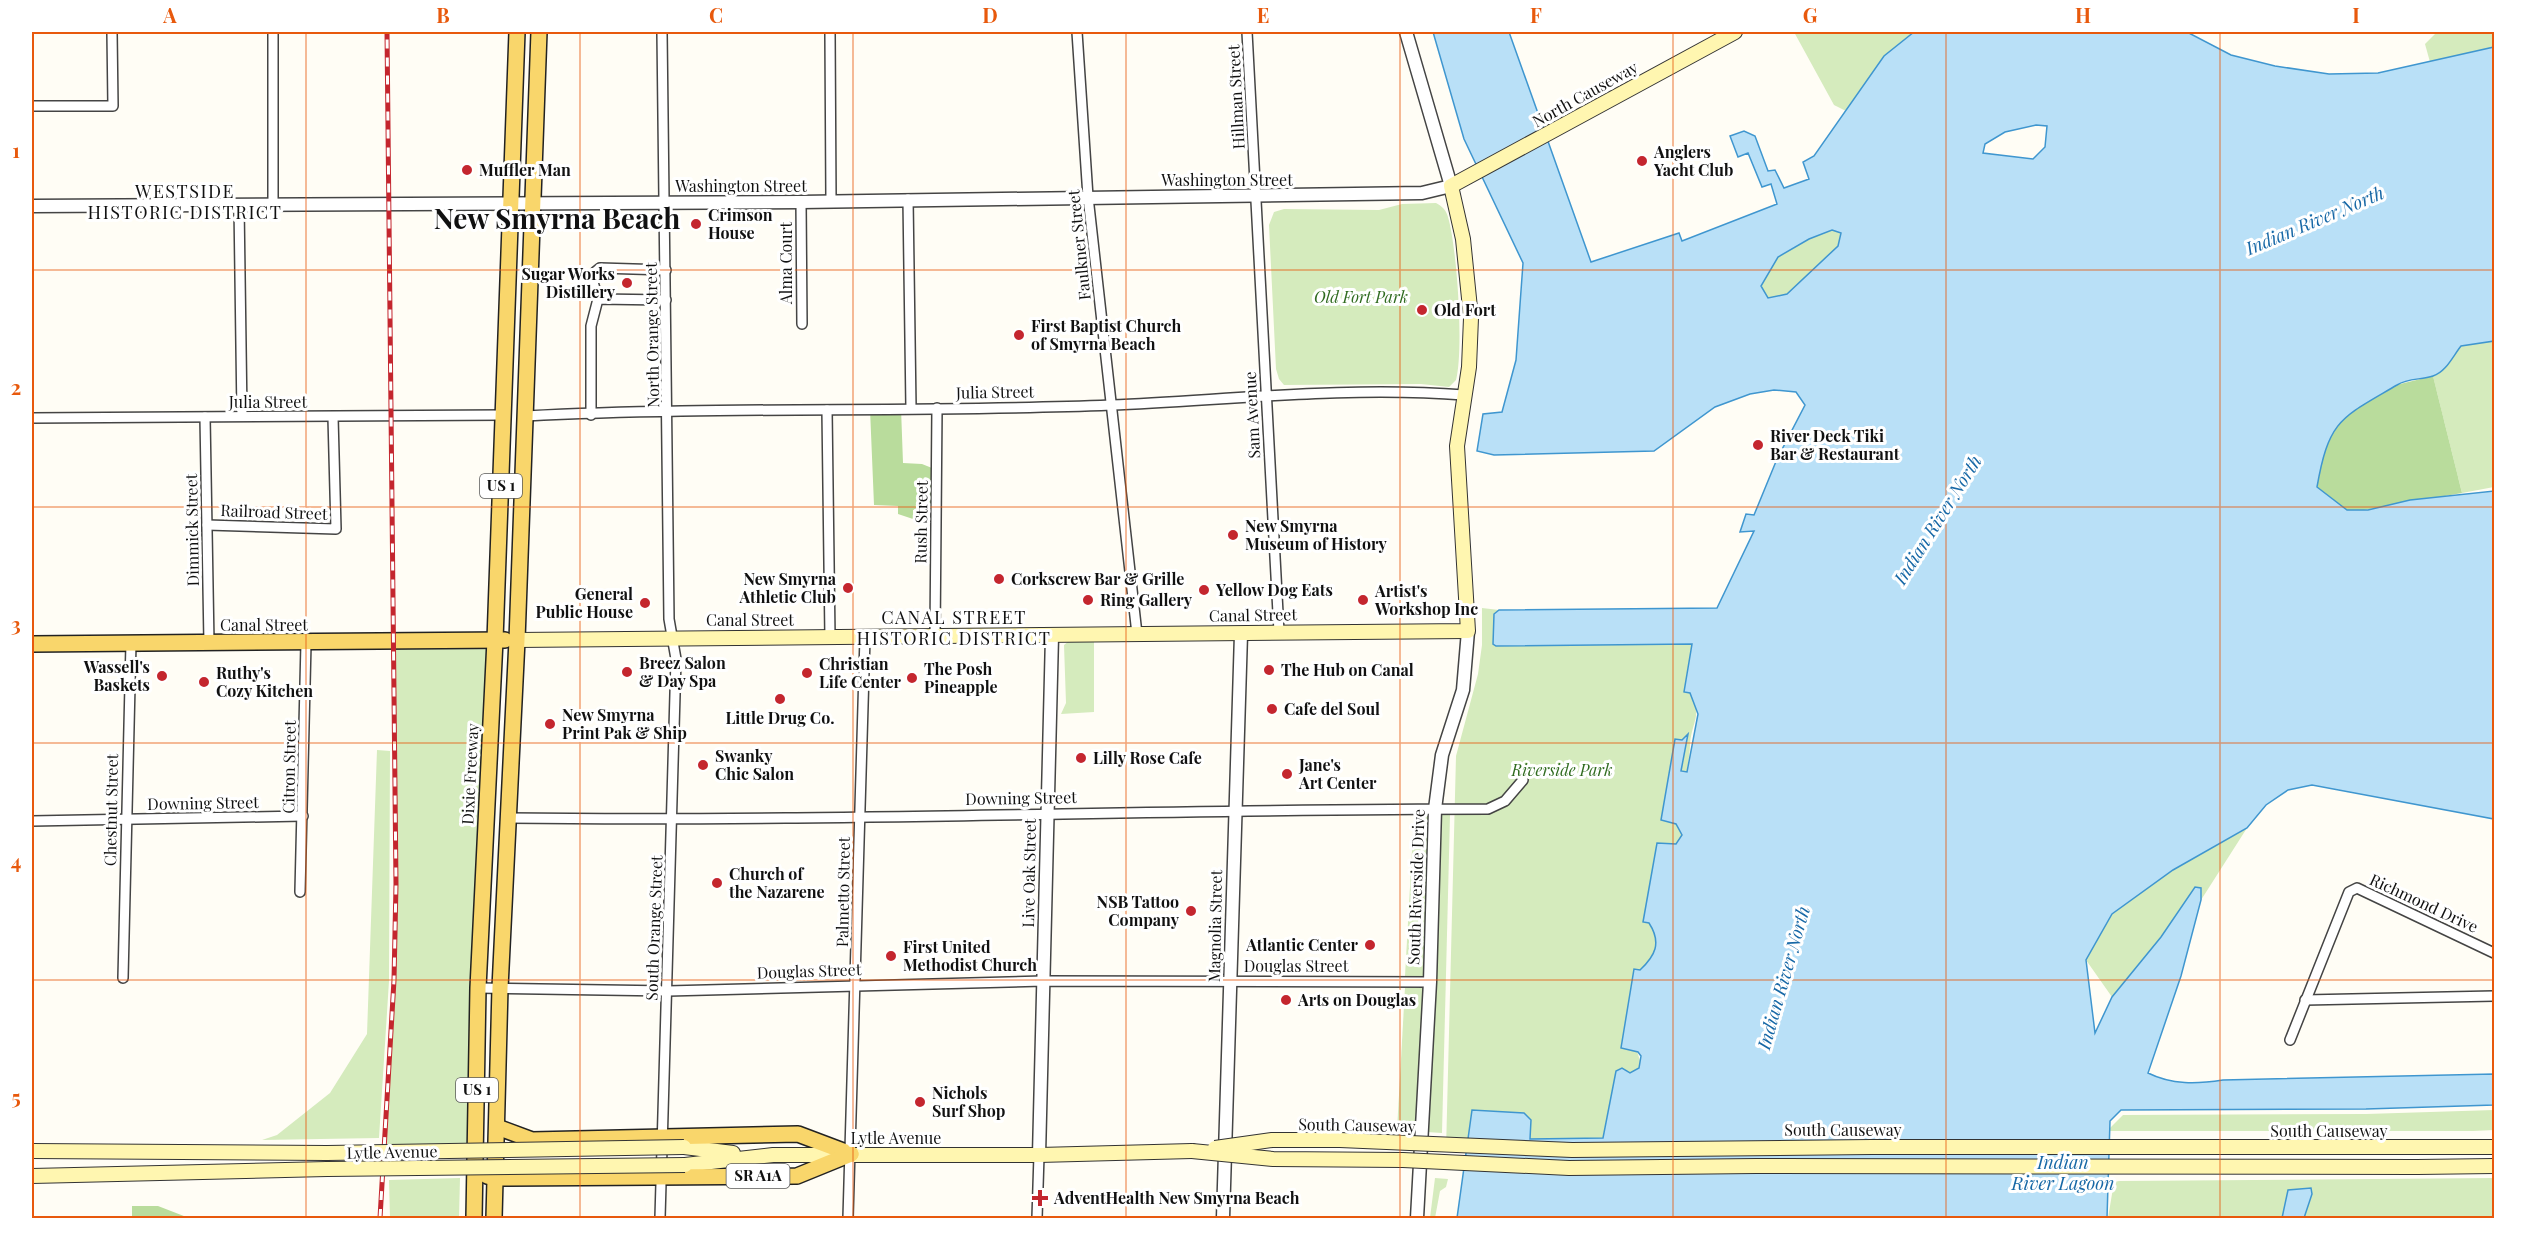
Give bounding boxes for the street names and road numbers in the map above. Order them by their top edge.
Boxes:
street label: Hillman Street [1222,44,1249,150]
street label: North Causeway [1528,56,1641,131]
street label: Washington Street [1160,169,1293,190]
street label: Washington Street [674,175,807,196]
street label: Faulkner Street [1062,188,1095,301]
street label: Alma Court [775,221,796,305]
street label: North Orange Street [640,262,663,408]
street label: Sam Avenue [1239,371,1264,459]
street label: Julia Street [955,380,1035,403]
street label: Julia Street [228,391,307,412]
street label: Dimmick Street [180,473,203,587]
road number: US 1 [480,474,522,498]
street label: Rush Street [909,480,932,564]
street label: Railroad Street [220,499,328,524]
street label: Canal Street [1209,603,1298,626]
street label: Canal Street [706,609,794,630]
street label: Canal Street [220,614,308,635]
street label: Citron Street [277,720,300,814]
street label: Dixie Freeway [456,723,483,825]
street label: Chestnut Street [99,753,122,866]
street label: Downing Street [965,786,1077,809]
street label: Downing Street [147,791,259,814]
street label: South Riverside Drive [1402,809,1429,965]
street label: Live Oak Street [1017,818,1040,928]
street label: Palmetto Street [831,836,854,947]
street label: South Orange Street [640,855,667,1001]
street label: Richmond Drive [2367,868,2482,937]
street label: Magnolia Street [1203,869,1226,982]
street label: Douglas Street [1244,955,1349,976]
street label: Douglas Street [756,958,862,983]
road number: US 1 [456,1078,498,1102]
street label: South Causeway [1298,1113,1416,1136]
street label: South Causeway [1784,1119,1902,1140]
street label: South Causeway [2270,1120,2388,1141]
street label: Lytle Avenue [851,1127,941,1148]
street label: Lytle Avenue [346,1140,438,1163]
road number: SR A1A [726,1164,789,1188]

